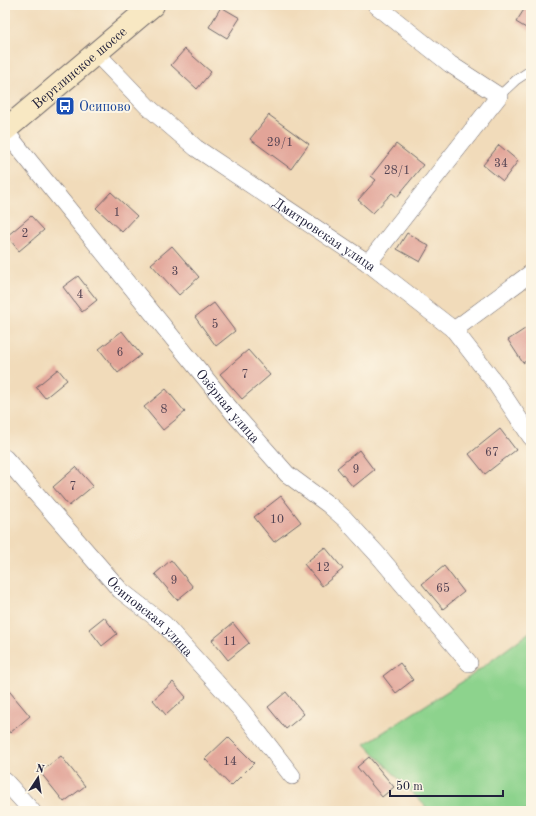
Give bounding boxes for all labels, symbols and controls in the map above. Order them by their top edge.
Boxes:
street label: Вертлинское шоссе [30,24,130,112]
bus stop icon: Осипово [54,95,76,117]
place label: Осипово [79,100,131,114]
house number: 29/1 [267,137,293,149]
house number: 34 [494,158,508,170]
house number: 28/1 [384,165,410,177]
street label: Дмитровская улица [270,196,378,274]
house number: 1 [114,207,120,219]
house number: 2 [22,228,28,240]
house number: 3 [172,266,178,278]
house number: 4 [77,289,84,301]
house number: 5 [212,318,219,331]
house number: 6 [117,347,124,359]
street label: Озёрная улица [193,367,262,446]
house number: 7 [242,369,248,381]
house number: 8 [161,404,168,416]
house number: 67 [485,447,499,459]
house number: 9 [353,464,359,476]
house number: 7 [70,481,76,493]
house number: 10 [270,514,284,526]
house number: 12 [316,562,330,574]
street label: Осиповская улица [103,574,195,660]
house number: 9 [171,575,177,587]
house number: 65 [436,582,450,595]
house number: 11 [223,636,237,648]
house number: 14 [223,756,237,768]
north arrow [18,758,58,798]
text: N [35,763,46,776]
scale bar [390,772,503,798]
text: 50 m [396,780,423,793]

